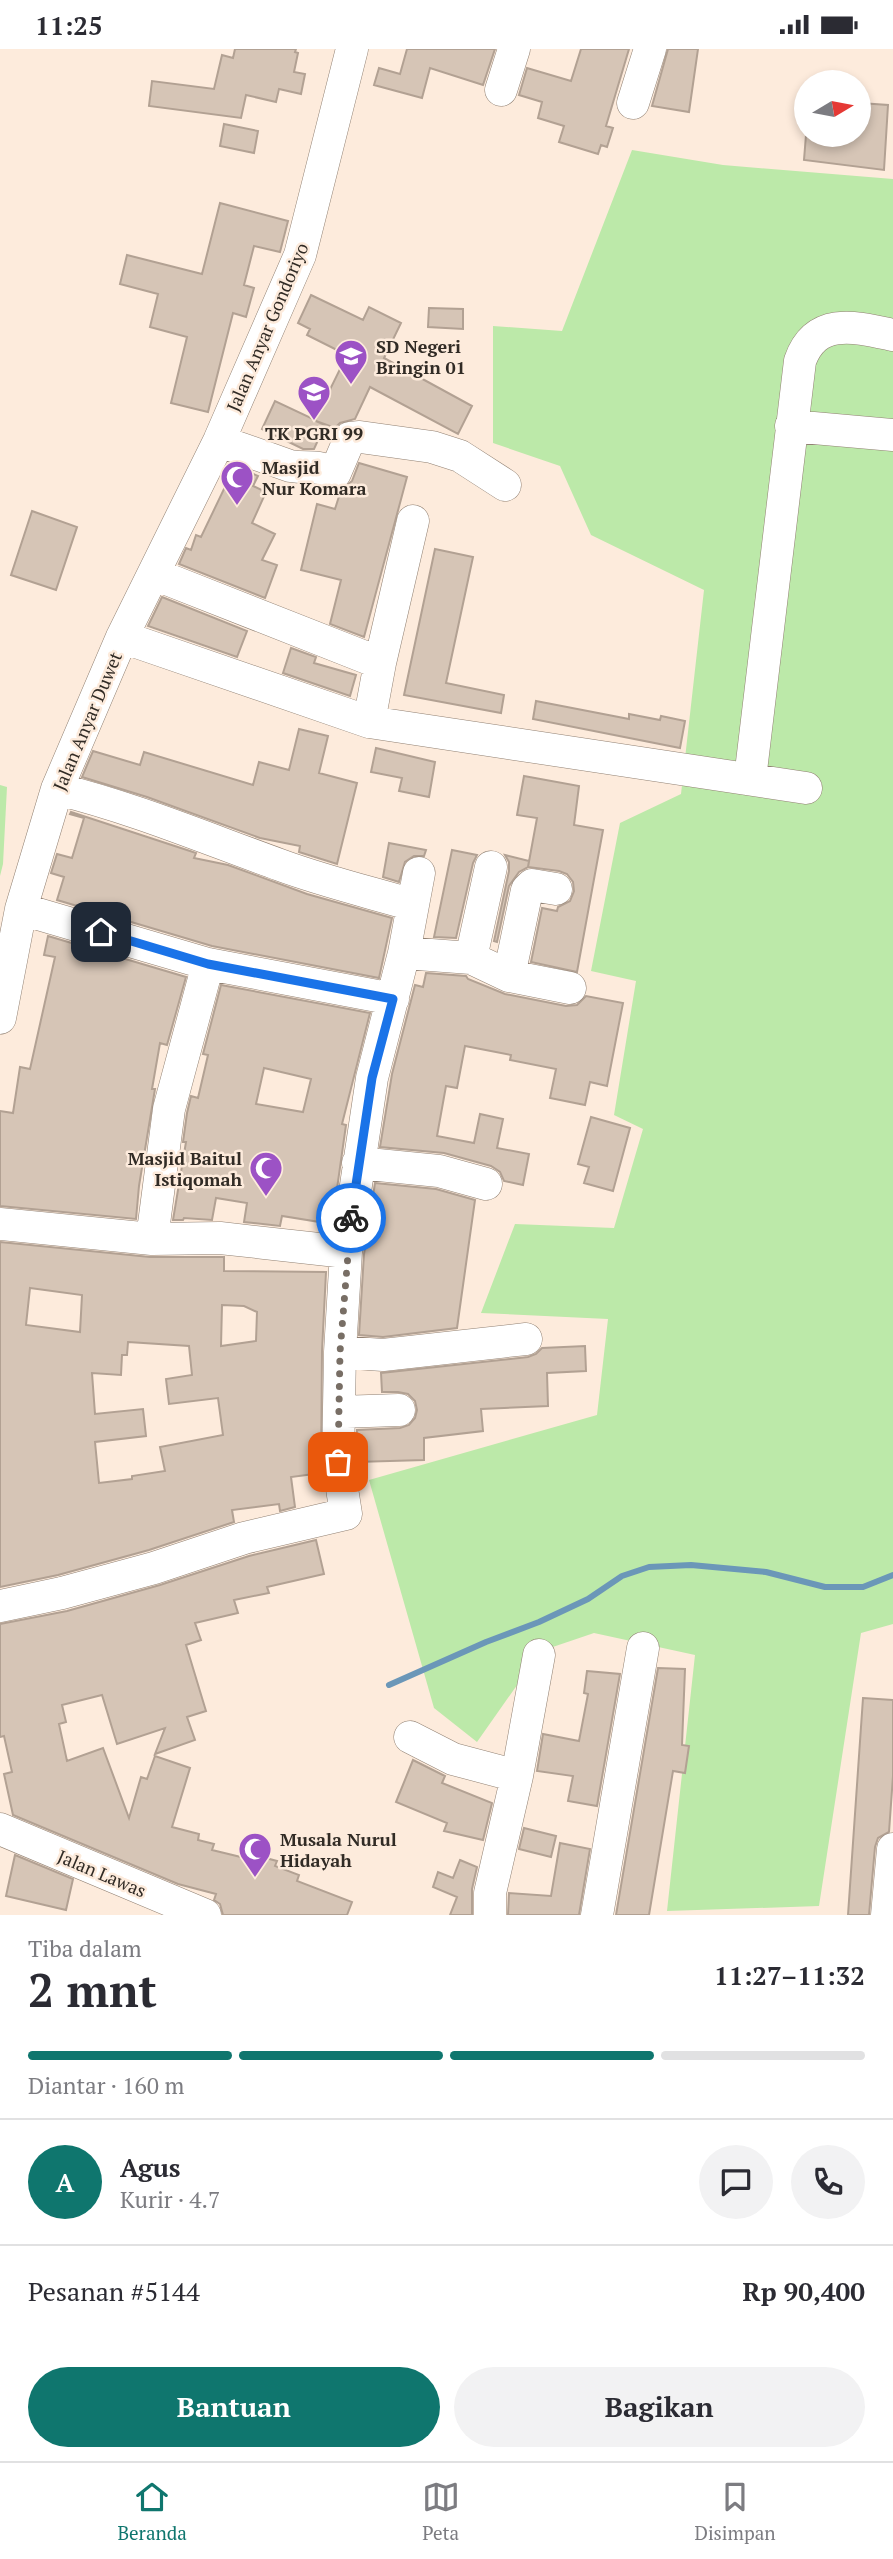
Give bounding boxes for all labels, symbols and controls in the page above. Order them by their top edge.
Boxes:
text: 11:25 [35,8,103,42]
north arrow [794,70,872,147]
map controls [794,70,871,147]
street label: Jalan Anyar Gondoriyo [221,239,313,415]
place label: SD Negeri Bringin 01 [376,334,466,379]
school or university icon: SD Negeri Bringin 01 [332,337,370,386]
school or university icon: TK PGRI 99 [295,373,333,422]
place label: TK PGRI 99 [265,421,363,445]
place label: Masjid Nur Komara [262,455,367,500]
mosque icon: Masjid Nur Komara [218,458,256,507]
street label: Jalan Anyar Duwet [47,648,127,794]
pin [71,902,131,962]
icon: home [82,913,120,951]
place label: Masjid Baitul Istiqomah [128,1146,242,1191]
mosque icon: Masjid Baitul Istiqomah [247,1149,285,1198]
courier [316,1183,386,1253]
icon: bike [332,1199,370,1237]
pin [308,1432,368,1492]
icon: bag [319,1443,357,1481]
place label: Musala Nurul Hidayah [280,1827,397,1872]
mosque icon: Musala Nurul Hidayah [236,1830,274,1879]
street label: Jalan Lawas [54,1844,150,1902]
text: Tiba dalam [28,1933,142,1964]
text: 11:27–11:32 [714,1958,865,1992]
text: 2 mnt [28,1959,157,2020]
text: Diantar · 160 m [28,2070,184,2101]
button: chat [699,2145,773,2219]
button: phone [791,2145,865,2219]
text: Agus [120,2150,181,2184]
text: A [56,2165,74,2199]
text: Kurir · 4.7 [120,2184,220,2215]
text: Pesanan #5144 [28,2274,200,2308]
text: Rp 90,400 [743,2274,865,2308]
button: Bantuan [28,2367,440,2447]
button: Bagikan [454,2367,865,2447]
tab: Beranda [117,2478,187,2545]
tab: Peta [422,2478,460,2545]
tab: Disimpan [694,2478,776,2545]

